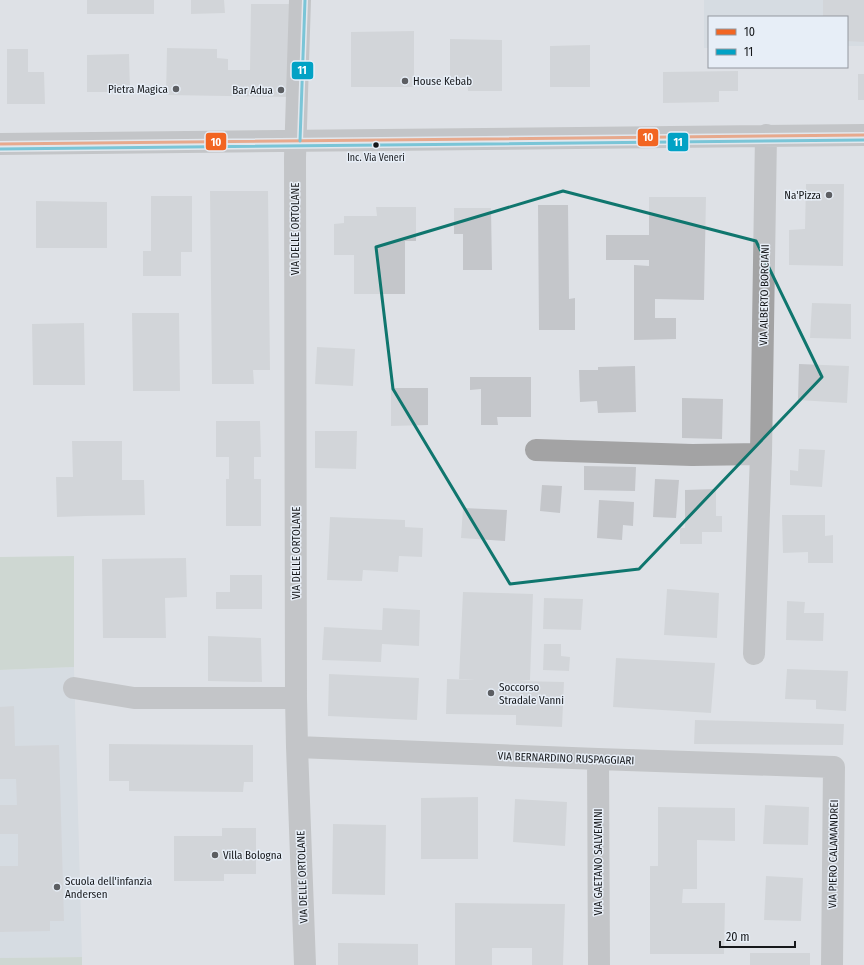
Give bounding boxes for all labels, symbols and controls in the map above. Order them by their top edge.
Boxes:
legend [708,16,848,68]
text: 10 [744,25,755,39]
text: 11 [744,45,753,59]
line badge: 11 [291,61,314,80]
text: 11 [297,64,307,77]
place label: House Kebab [413,75,472,88]
marker: House Kebab [400,76,410,86]
place label: Pietra Magica [108,83,168,96]
marker: Pietra Magica [171,84,181,94]
place label: Bar Adua [232,84,273,97]
marker: Bar Adua [276,85,286,95]
line badge: 10 [637,128,659,147]
text: 10 [643,131,653,144]
line badge: 10 [205,132,227,151]
line badge: 11 [667,132,689,152]
text: 10 [211,136,221,149]
text: 11 [673,136,683,149]
marker: Inc. Via Veneri [371,140,381,150]
place label: Inc. Via Veneri [347,152,405,164]
street label: VIA DELLE ORTOLANE [289,183,302,275]
place label: Na'Pizza [784,189,821,202]
marker: Na'Pizza [824,190,834,200]
street label: VIA ALBERTO BORCIANI [757,244,772,346]
street label: VIA DELLE ORTOLANE [290,507,303,599]
place label: Soccorso Stradale Vanni [499,681,564,707]
marker: Soccorso Stradale Vanni [486,688,496,698]
street label: VIA BERNARDINO RUSPAGGIARI [497,750,634,767]
street label: VIA PIERO CALAMANDREI [826,800,841,909]
street label: VIA GAETANO SALVEMINI [592,809,605,915]
street label: VIA DELLE ORTOLANE [294,830,311,924]
place label: Villa Bologna [223,849,282,862]
marker: Villa Bologna [210,850,220,860]
place label: Scuola dell'infanzia Andersen [65,875,152,901]
marker: Scuola dell'infanzia Andersen [52,882,62,892]
scale bar [720,923,795,949]
text: 20 m [726,930,750,944]

